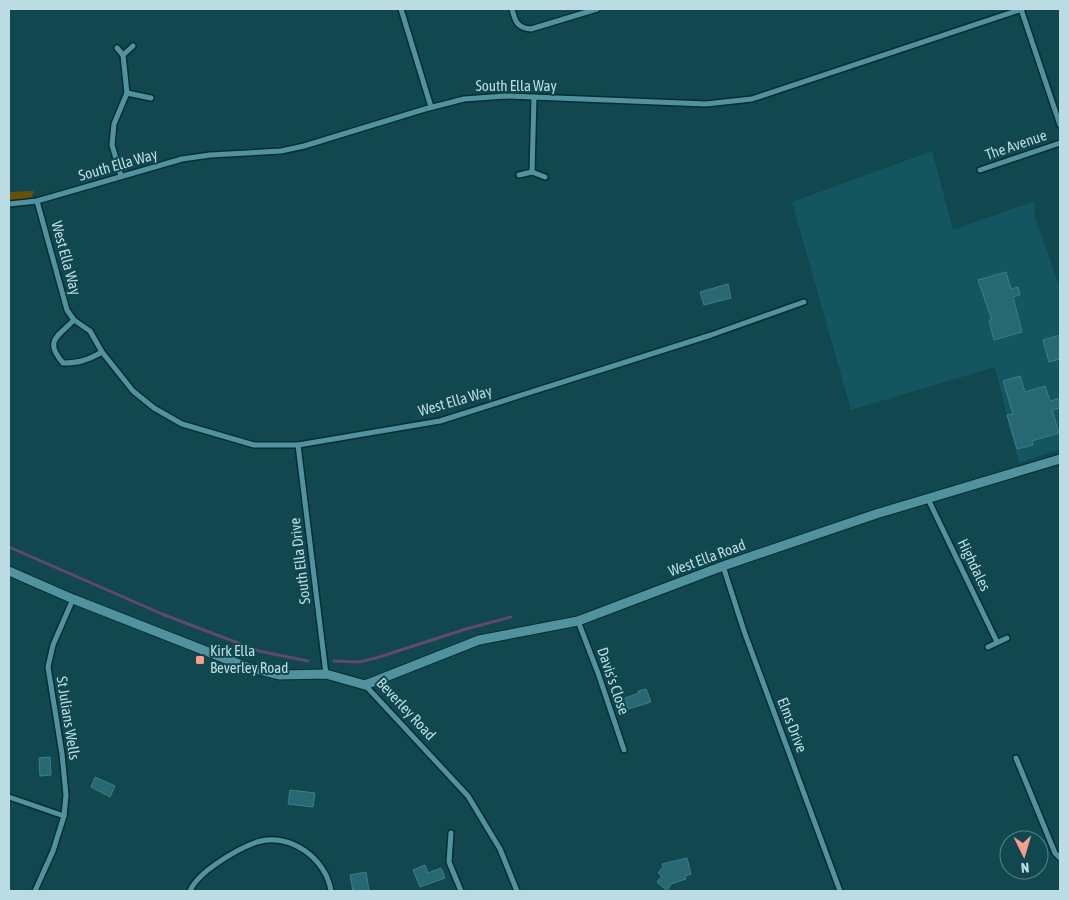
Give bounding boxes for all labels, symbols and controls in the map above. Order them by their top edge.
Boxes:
street label: South Ella Way [475,77,557,94]
street label: The Avenue [983,126,1049,163]
street label: South Ella Way [76,145,159,184]
street label: West Ella Way [48,219,85,297]
street label: West Ella Way [416,382,494,419]
street label: South Ella Drive [286,517,313,605]
street label: West Ella Road [666,536,748,579]
street label: Highdales [955,536,994,594]
place label: Kirk Ella Beverley Road [210,642,288,676]
street label: Davis's Close [594,645,633,717]
marker: Kirk Ella Beverley Road [194,654,206,666]
street label: Beverley Road [373,674,439,743]
street label: St Julians Wells [54,675,83,761]
street label: Elms Drive [774,695,811,755]
north arrow [999,830,1049,880]
text: N [1020,860,1030,876]

